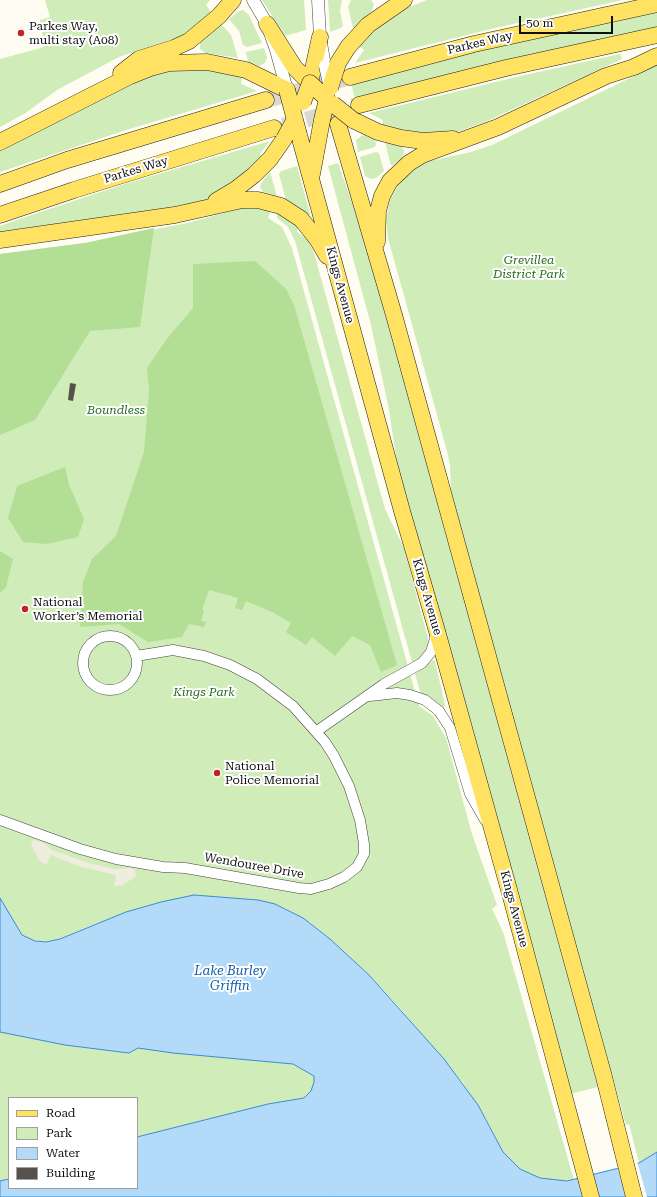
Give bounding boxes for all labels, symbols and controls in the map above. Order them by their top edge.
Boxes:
scale bar [521,8,615,34]
text: 50 m [526,16,553,30]
place label: Parkes Way, multi stay (A08) [29,19,118,47]
marker: Parkes Way, multi stay (A08) [16,28,26,38]
street label: Parkes Way [446,29,514,57]
street label: Parkes Way [102,153,170,187]
street label: Kings Avenue [323,245,357,325]
park label: Grevillea District Park [493,253,565,281]
park label: Boundless [87,403,145,417]
street label: Kings Avenue [409,557,445,637]
place label: National Worker’s Memorial [33,595,142,623]
marker: National Worker’s Memorial [20,604,30,614]
park label: Kings Park [173,685,235,699]
place label: National Police Memorial [225,759,319,787]
marker: National Police Memorial [212,768,222,778]
street label: Wendouree Drive [203,850,305,882]
street label: Kings Avenue [497,869,531,949]
water label: Lake Burley Griffin [194,963,266,994]
legend [8,1097,138,1189]
text: Road [46,1106,75,1120]
text: Park [46,1126,72,1140]
text: Water [46,1146,80,1160]
text: Building [46,1166,95,1180]

